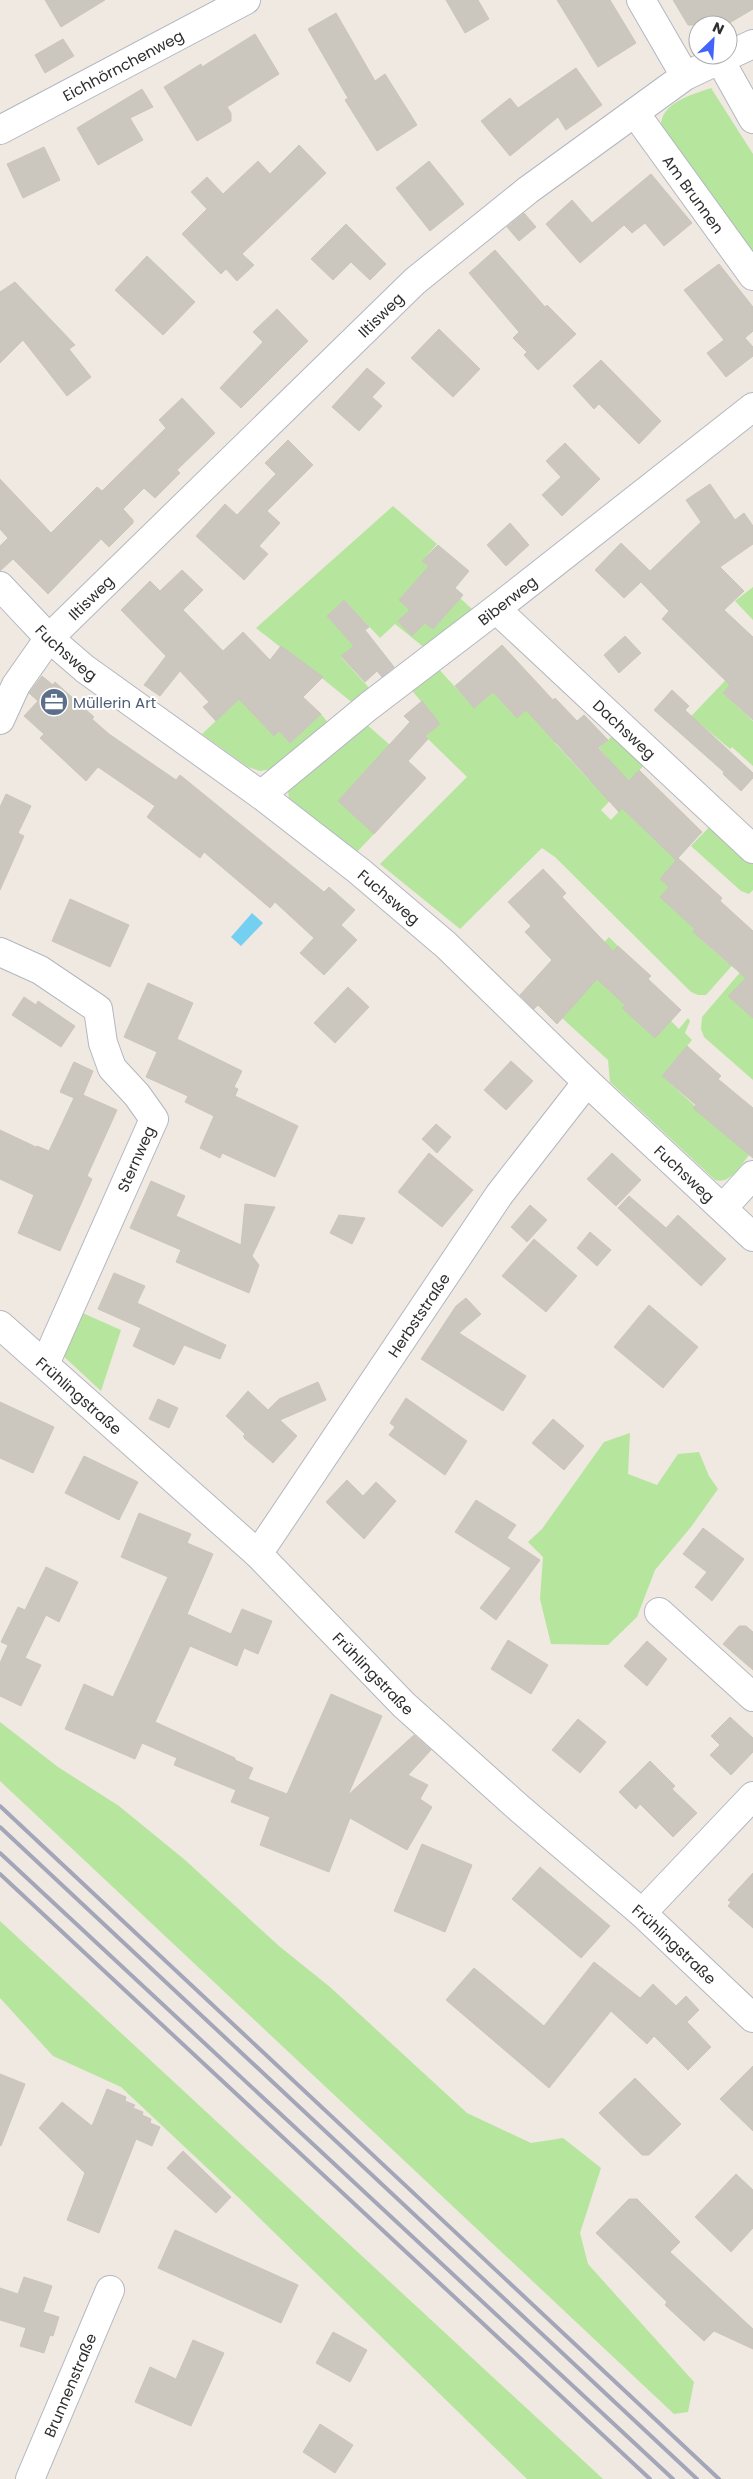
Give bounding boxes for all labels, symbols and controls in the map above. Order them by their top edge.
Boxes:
north arrow [688,15,738,65]
text: N [709,17,727,40]
street label: Eichhörnchenweg [59,24,187,106]
street label: Am Brunnen [658,151,729,237]
street label: Iltisweg [353,288,408,342]
street label: Iltisweg [63,570,118,625]
street label: Biberweg [473,570,541,630]
street label: Fuchsweg [31,620,102,685]
office icon: Müllerin Art [39,687,69,717]
place label: Müllerin Art [73,692,156,713]
street label: Dachsweg [589,694,661,764]
street label: Fuchsweg [354,864,425,929]
street label: Sternweg [112,1123,160,1195]
street label: Fuchsweg [650,1140,720,1207]
street label: Herbststraße [383,1269,454,1361]
street label: Frühlingstraße [32,1352,127,1439]
street label: Frühlingstraße [328,1627,418,1720]
street label: Frühlingstraße [628,1899,721,1989]
street label: Brunnenstraße [38,2330,101,2440]

